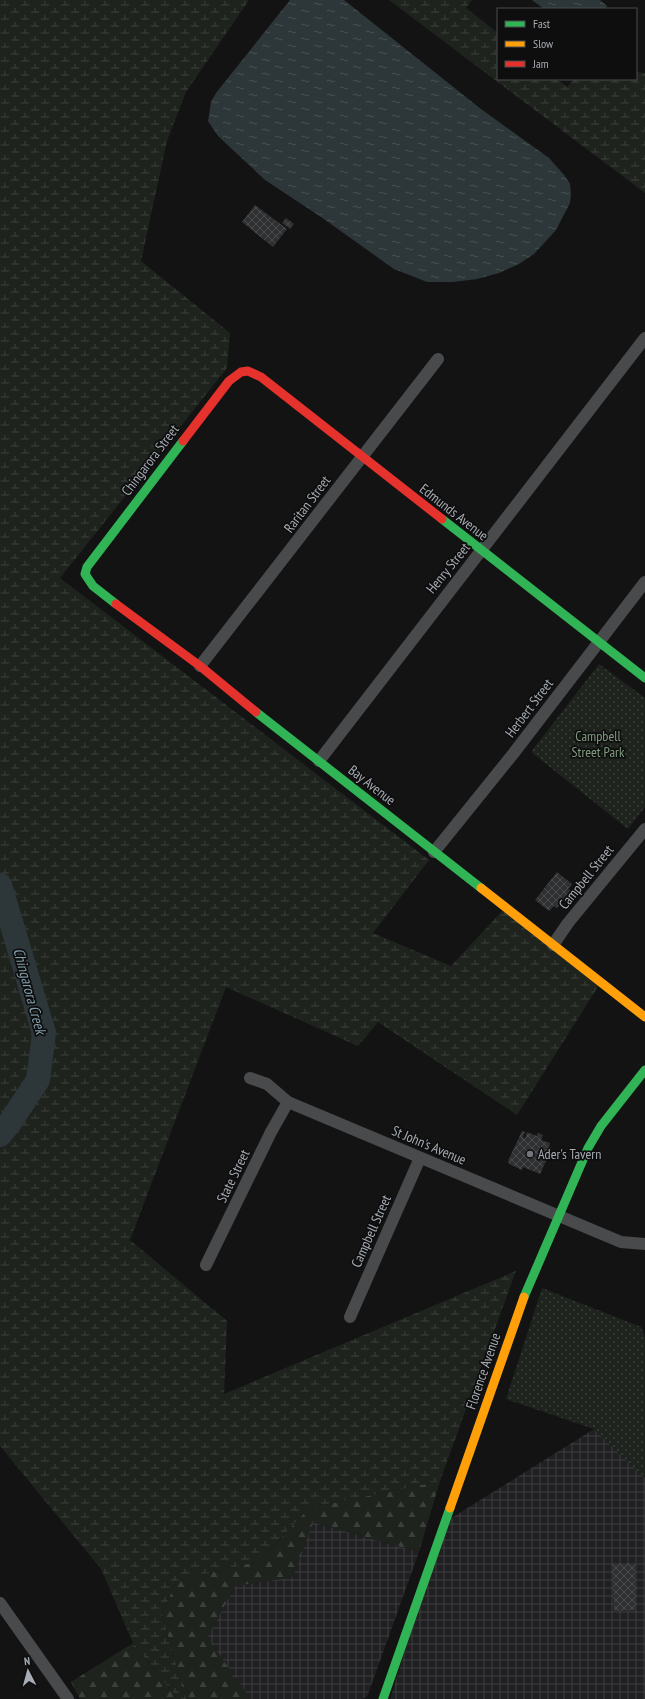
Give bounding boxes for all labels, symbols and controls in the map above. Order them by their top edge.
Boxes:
legend [497,8,637,80]
text: Fast [533,16,551,31]
text: Slow [533,36,554,51]
text: Jam [532,56,549,71]
street label: Chingarora Street [117,421,183,499]
street label: Raritan Street [280,472,334,536]
street label: Edmunds Avenue [416,480,492,545]
street label: Henry Street [422,539,474,597]
street label: Herbert Street [501,675,557,741]
park label: Campbell Street Park [572,727,625,761]
street label: Bay Avenue [345,761,399,809]
street label: Campbell Street [555,841,617,913]
water label: Chingarora Creek [9,946,51,1038]
street label: St John's Avenue [389,1121,469,1169]
place label: Ader's Tavern [538,1145,601,1163]
street label: State Street [212,1146,254,1206]
marker: Ader's Tavern [525,1149,535,1159]
street label: Campbell Street [347,1192,395,1270]
street label: Florence Avenue [462,1330,505,1411]
north arrow [8,1651,48,1691]
text: N [23,1654,31,1668]

